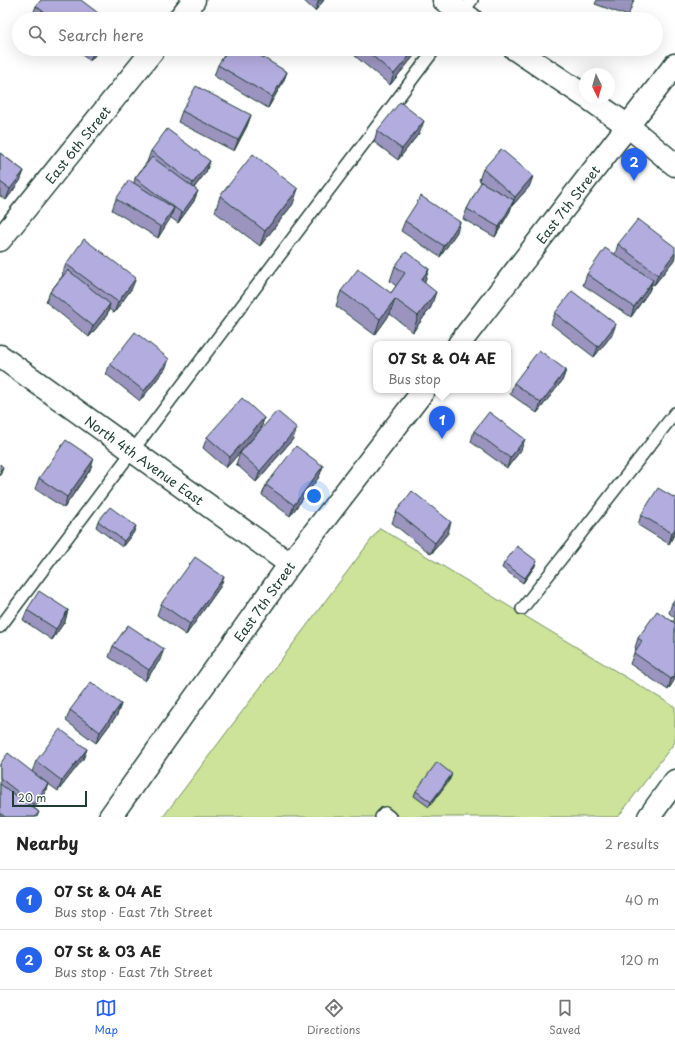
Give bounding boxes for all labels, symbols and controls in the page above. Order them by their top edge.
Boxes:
search box [12,12,663,56]
icon: search [26,23,48,45]
text: Search here [58,23,144,46]
north arrow [579,68,615,104]
street label: East 6th Street [40,101,114,187]
pin: 2 [621,148,647,181]
street label: East 7th Street [531,161,604,247]
popup [373,341,511,393]
text: 07 St & 04 AE [388,346,496,369]
text: Bus stop [388,369,441,388]
pin: 1 [429,406,455,439]
street label: North 4th Avenue East [81,411,208,509]
your location [304,486,324,506]
street label: East 7th Street [229,557,299,645]
scale bar [12,789,87,808]
text: 20 m [18,789,46,806]
text: Nearby [16,830,78,856]
text: 2 results [605,834,659,853]
text: 07 St & 04 AE [54,879,162,902]
text: 1 [26,890,32,909]
text: 40 m [625,890,659,909]
text: Bus stop · East 7th Street [54,902,213,921]
text: 07 St & 03 AE [54,939,162,962]
text: 2 [24,950,34,969]
text: 120 m [620,950,659,969]
text: Bus stop · East 7th Street [54,962,213,981]
tab: Map [94,997,118,1038]
tab: Directions [307,997,360,1038]
tab: Saved [549,997,581,1038]

